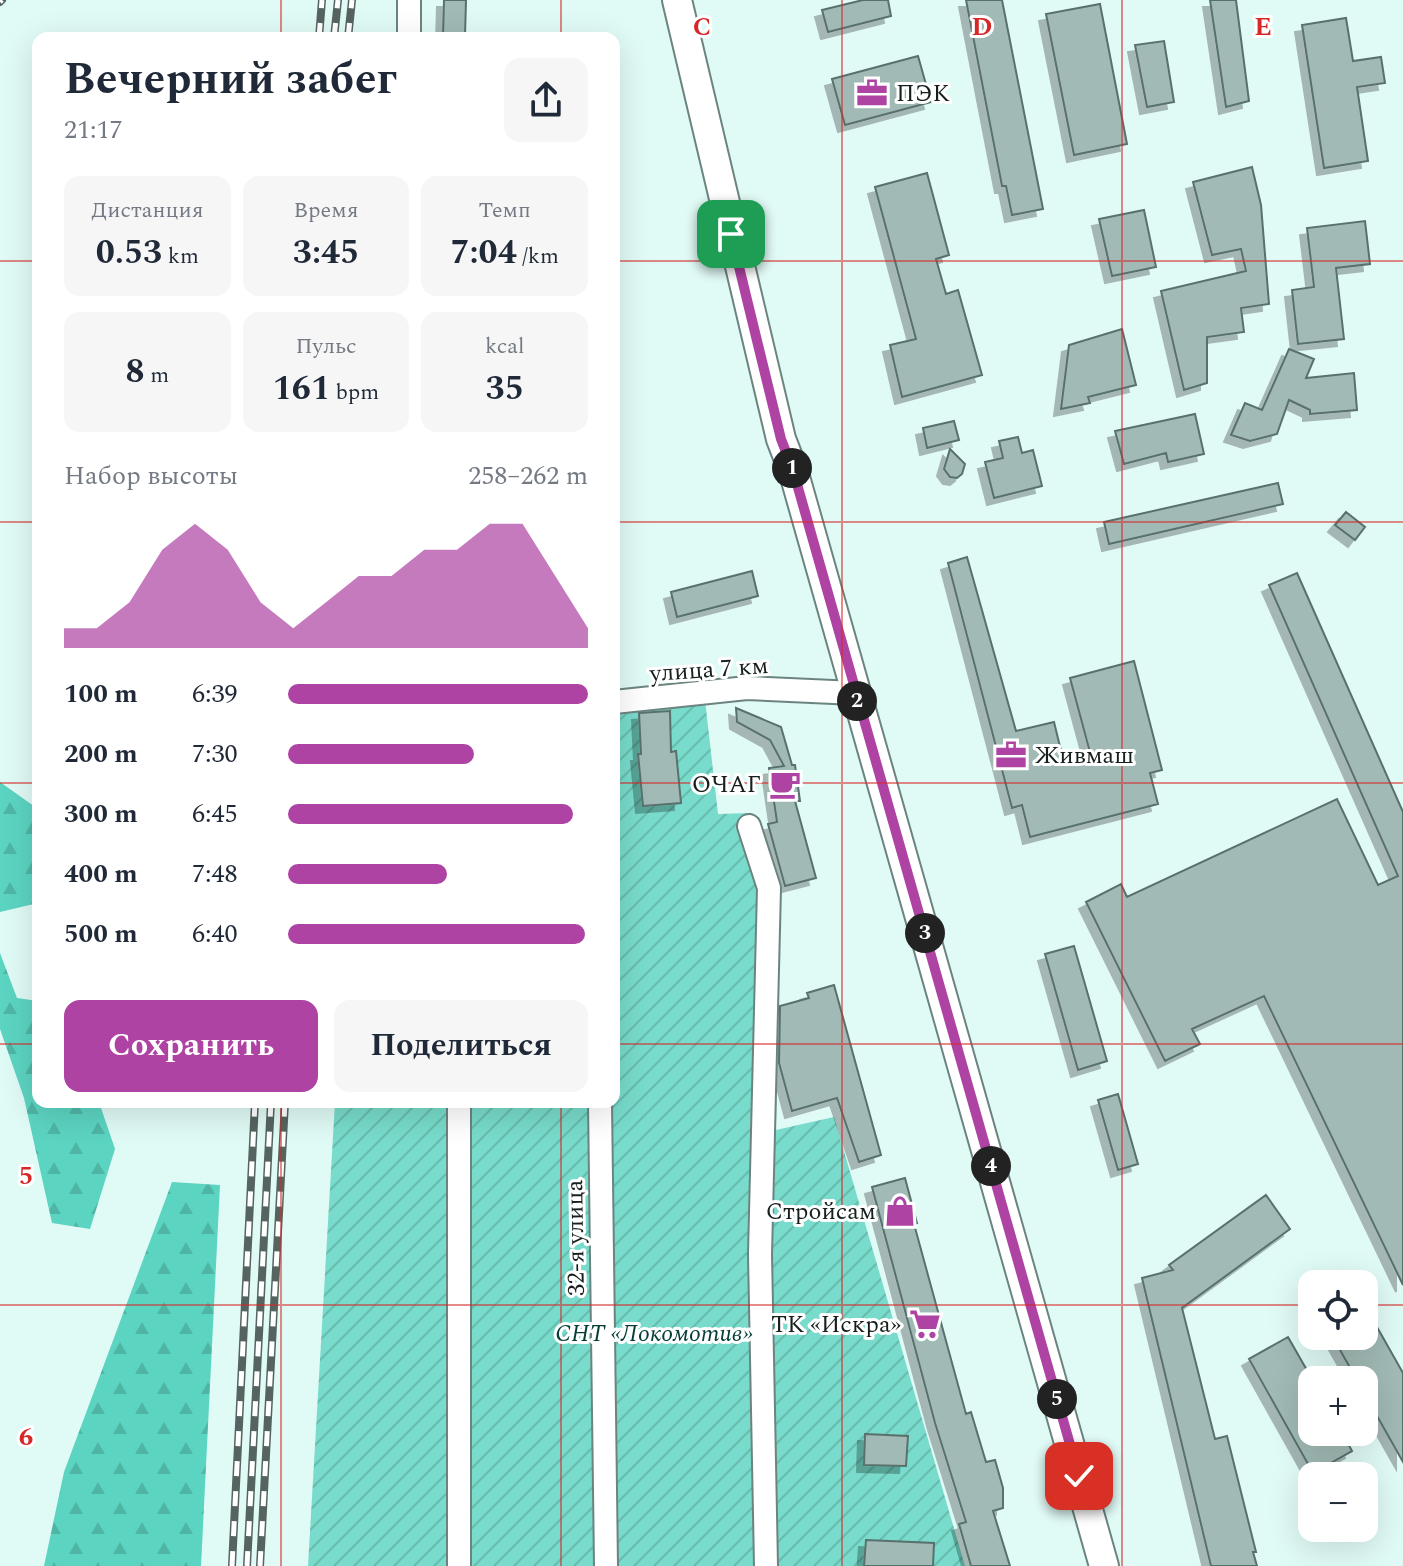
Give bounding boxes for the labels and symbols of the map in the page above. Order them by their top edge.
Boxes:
text: C [693,7,711,47]
text: D [972,7,992,47]
text: E [1254,7,1272,47]
office icon: ПЭК [855,76,889,110]
place label: ПЭК [896,76,950,112]
pin [697,200,765,268]
pin: 1 [772,448,812,488]
street label: улица 7 км [647,648,770,692]
pin: 2 [837,681,877,721]
office icon: Живмаш [994,738,1028,772]
place label: Живмаш [1035,738,1134,774]
place label: ОЧАГ [692,767,761,803]
cafe icon: ОЧАГ [768,767,802,801]
pin: 3 [905,913,945,953]
pin: 4 [971,1146,1011,1186]
text: 5 [19,1156,33,1196]
street label: 32-я улица [557,1179,595,1297]
place label: Стройсам [766,1194,876,1230]
shop icon: Стройсам [883,1194,917,1228]
place label: ТК «Искра» [771,1307,901,1343]
supermarket icon: ТК «Искра» [908,1307,942,1341]
park label: СНТ «Локомотив» [555,1316,753,1352]
pin: 5 [1037,1379,1077,1419]
text: 6 [19,1417,33,1457]
pin [1045,1442,1113,1510]

